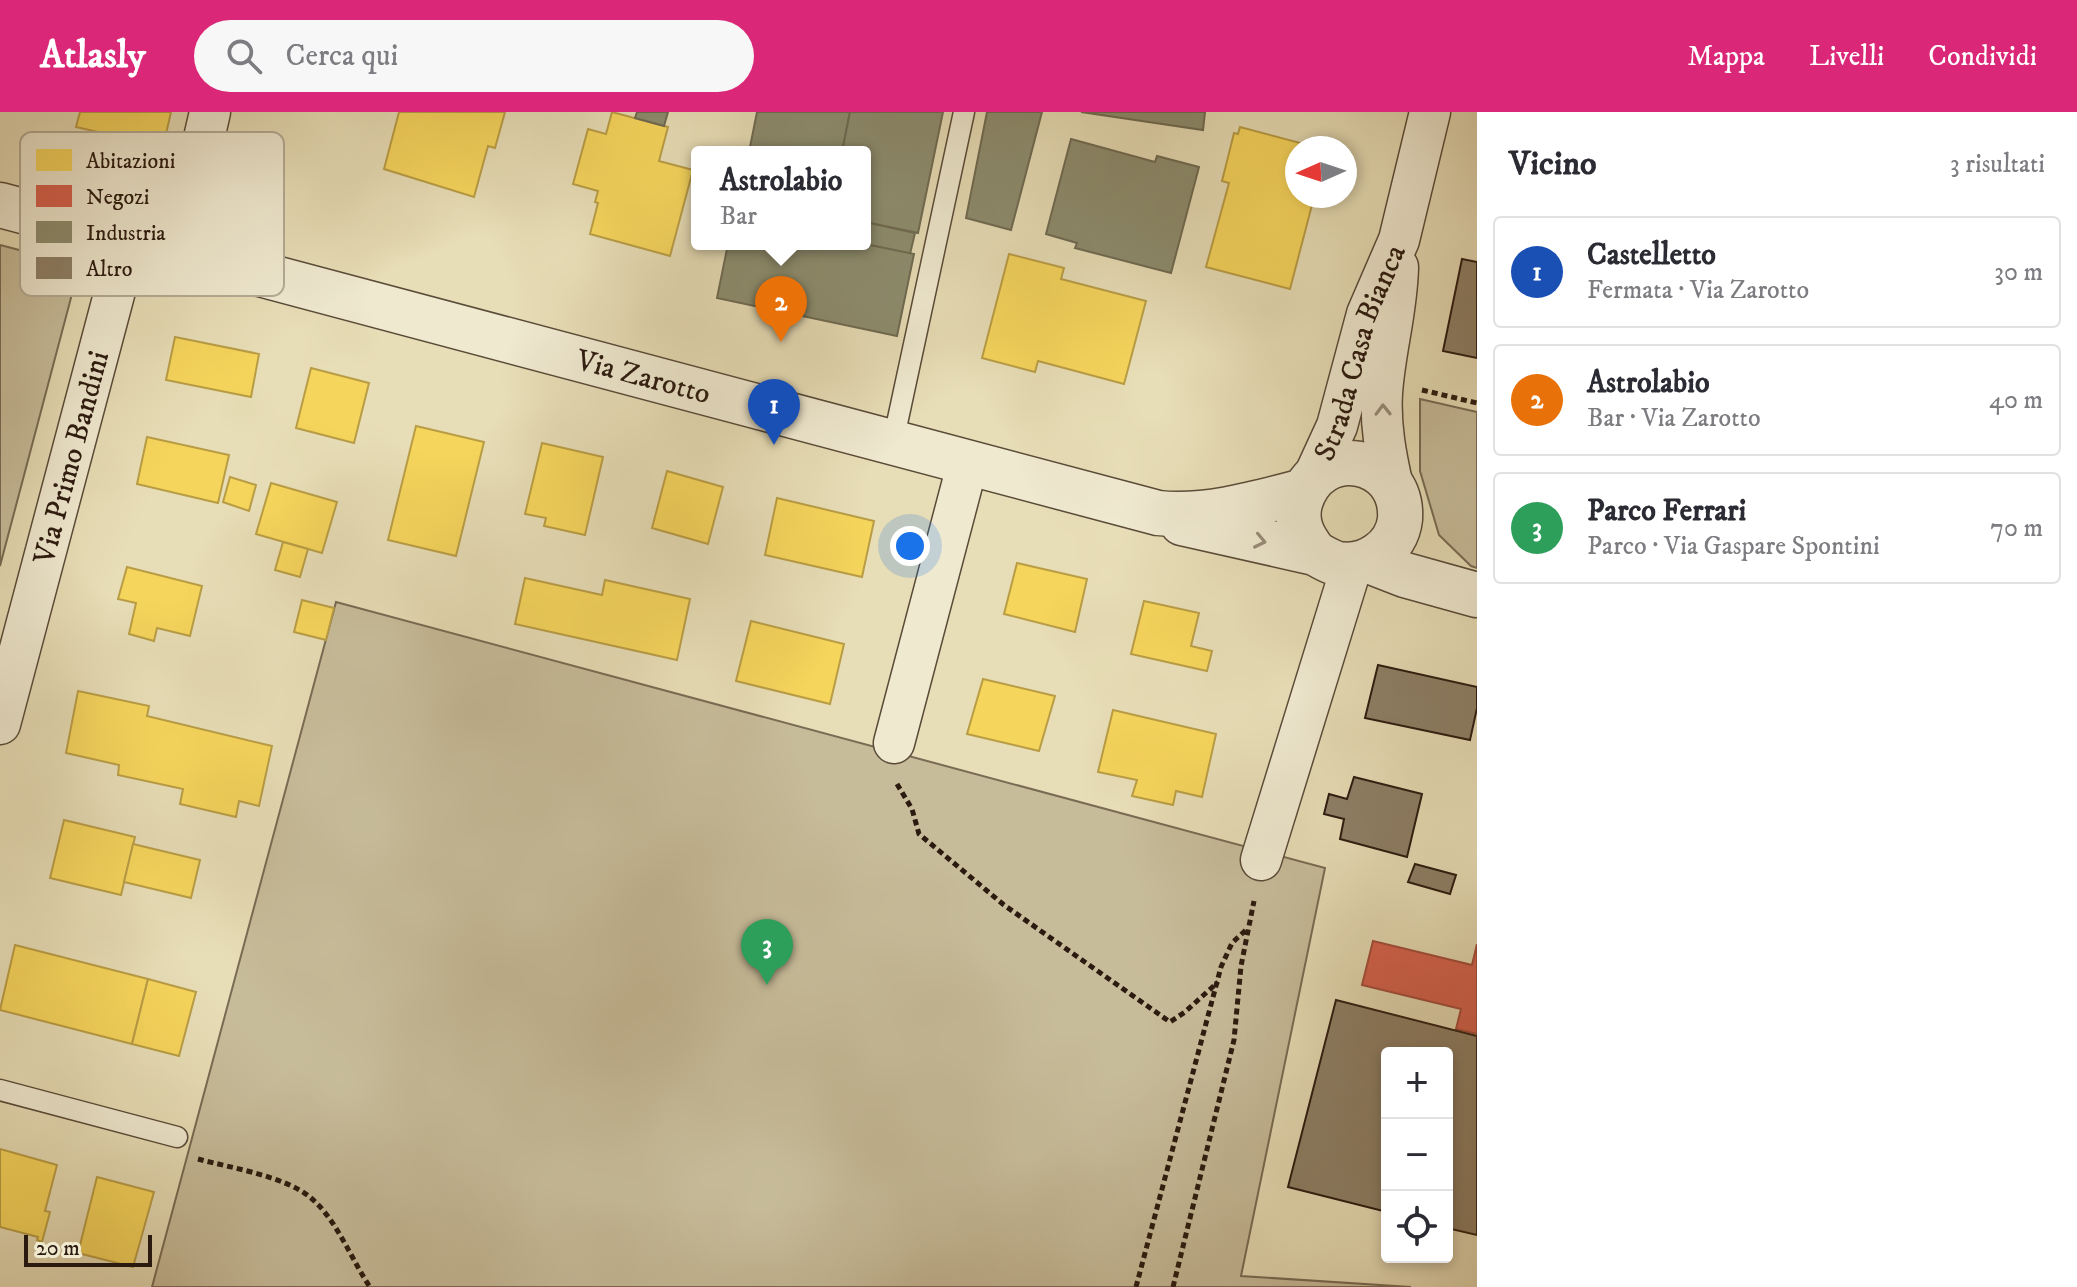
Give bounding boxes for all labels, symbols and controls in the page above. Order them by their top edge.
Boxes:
search box [194,20,754,92]
text: Atlasly [40,32,146,80]
icon: search [222,34,266,78]
text: Cerca qui [286,38,398,75]
text: Mappa [1688,39,1765,74]
text: Livelli [1809,39,1884,74]
text: Condividi [1928,39,2037,74]
legend [20,132,284,296]
north arrow [1285,136,1357,208]
text: Vicino [1509,143,1597,185]
popup [691,146,871,250]
text: Abitazioni [86,148,175,175]
text: 3 risultati [1950,148,2045,181]
text: Astrolabio [720,163,842,200]
text: Negozi [86,184,149,211]
text: Bar [720,200,757,233]
text: Industria [86,220,166,247]
text: Castelletto [1587,237,1716,274]
street label: Strada Casa Bianca [1307,239,1415,467]
text: Altro [86,256,132,283]
text: 1 [1532,256,1542,289]
text: 30 m [1994,256,2043,289]
text: Fermata · Via Zarotto [1587,274,1809,307]
pin: 2 [755,276,807,342]
street label: Via Zarotto [571,342,714,413]
street label: Via Primo Bandini [26,347,118,569]
text: Astrolabio [1587,365,1710,402]
pin: 1 [748,379,800,445]
text: 2 [1531,384,1543,417]
text: 40 m [1989,384,2043,417]
text: Bar · Via Zarotto [1587,402,1761,435]
one-way arrow [1374,403,1391,416]
text: Parco Ferrari [1587,493,1746,530]
text: 3 [1532,512,1542,545]
text: 70 m [1990,512,2043,545]
your location [890,526,930,566]
text: Parco · Via Gaspare Spontini [1587,530,1880,563]
one-way arrow [1253,532,1267,549]
pin: 3 [741,919,793,985]
map controls [1381,1047,1453,1263]
button: + [1381,1047,1453,1119]
button: − [1381,1119,1453,1191]
button: locate [1381,1191,1453,1263]
scale bar [24,1231,152,1267]
text: 20 m [36,1235,80,1262]

